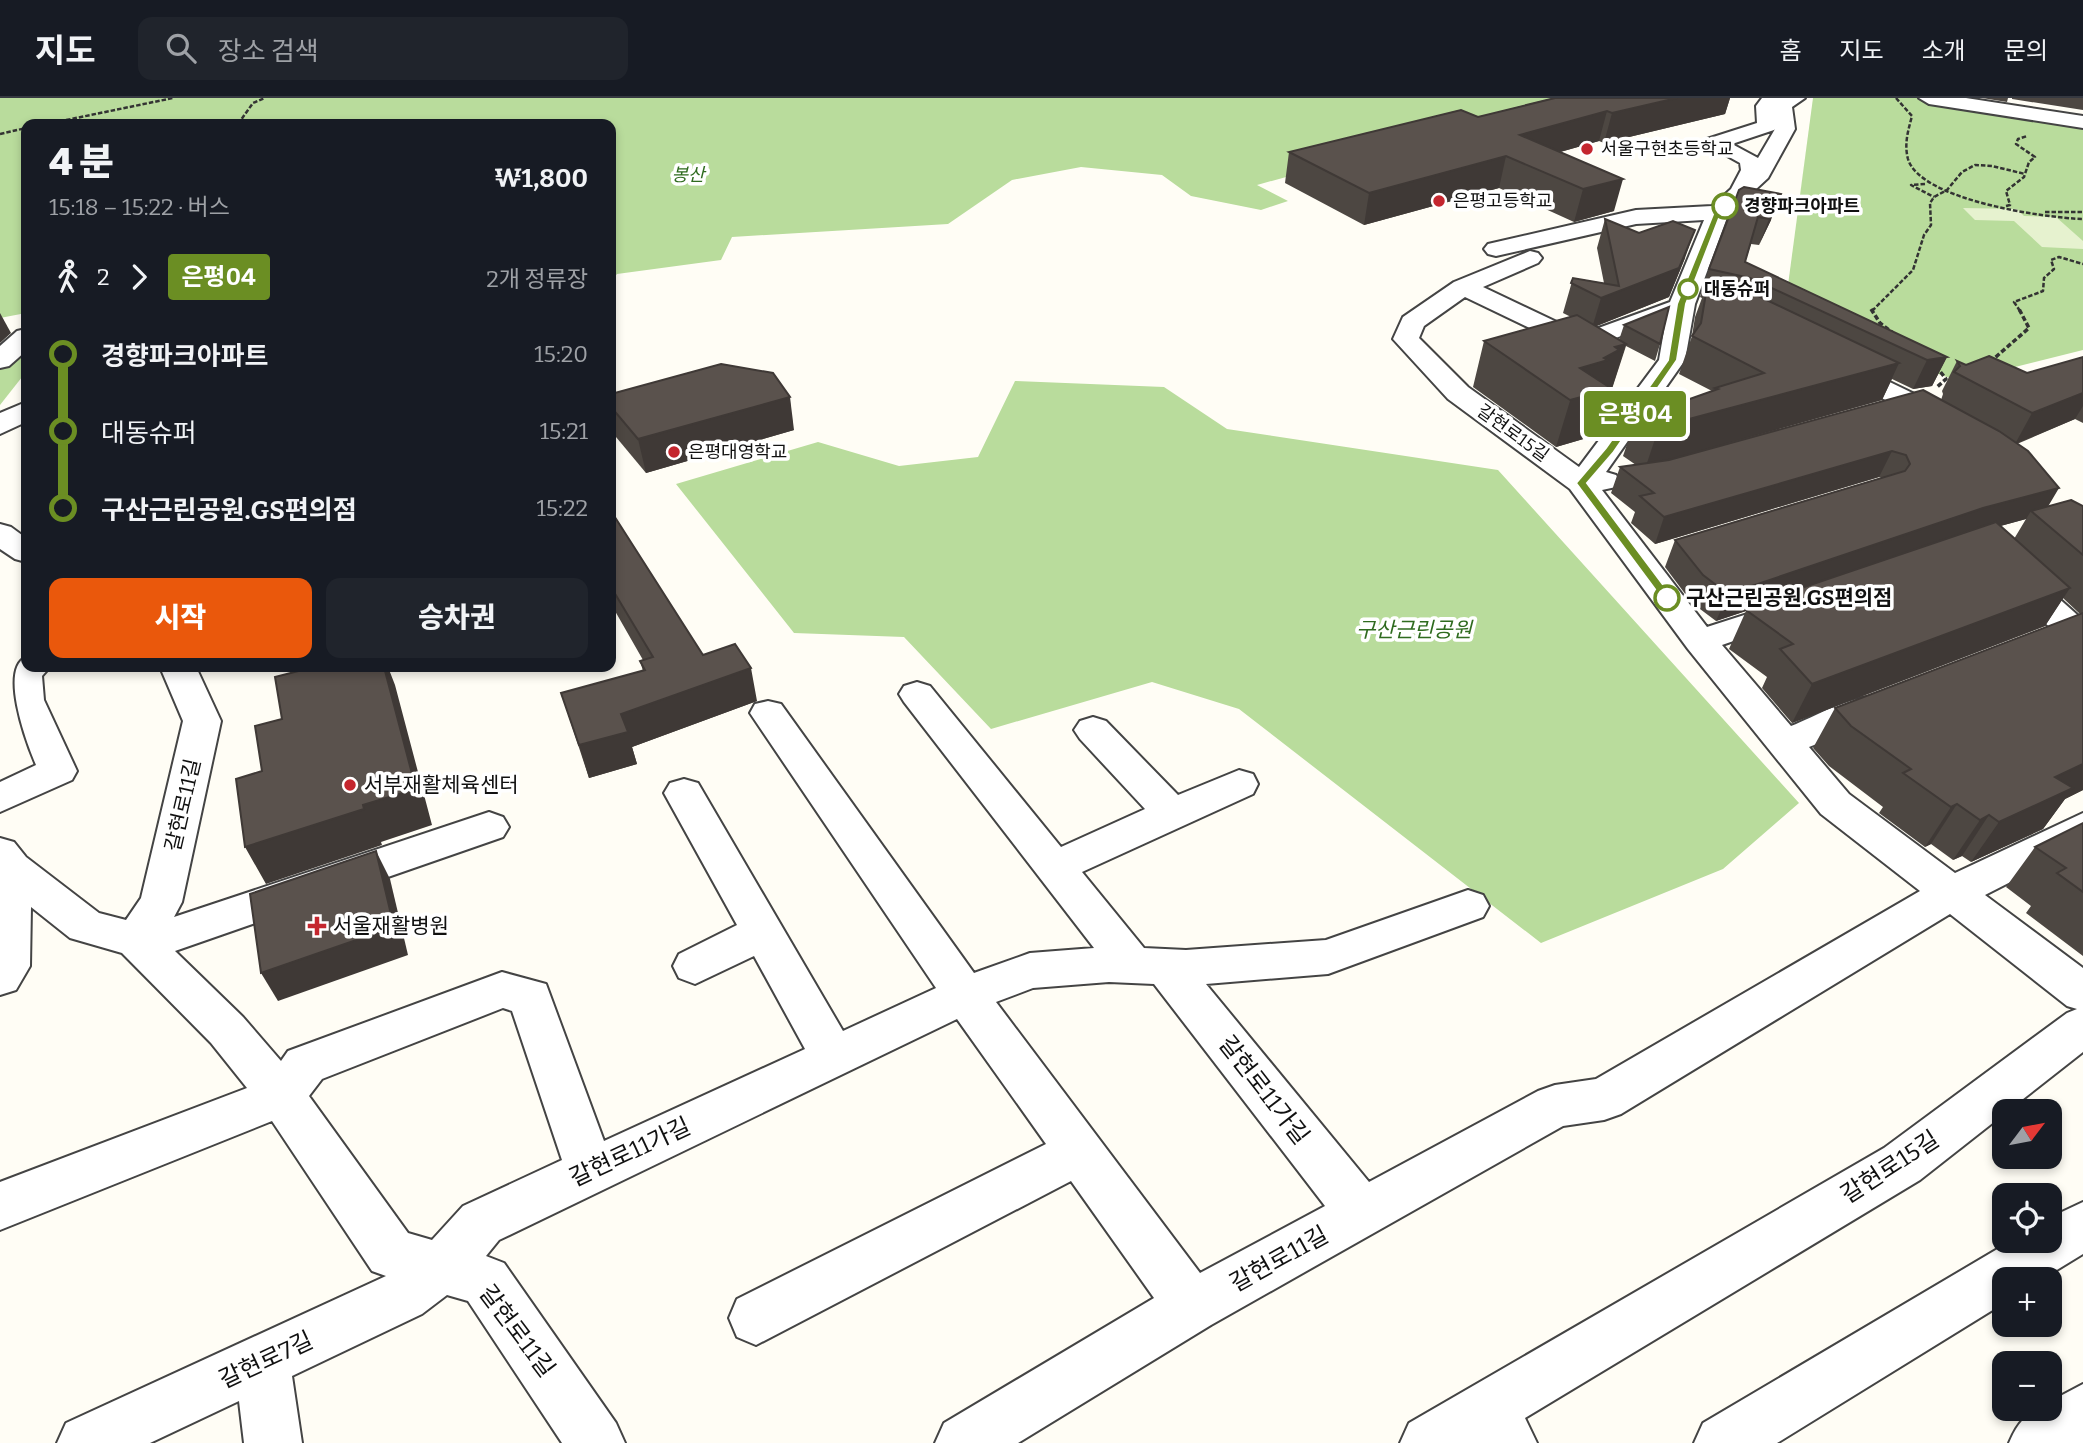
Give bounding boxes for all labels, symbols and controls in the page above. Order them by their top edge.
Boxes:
search box [138,17,628,80]
icon: search [162,29,200,67]
text: 지도 [35,31,96,71]
text: 장소 검색 [218,36,319,67]
text: 홈 [1779,37,1801,65]
text: 지도 [1839,37,1884,65]
text: 소개 [1922,37,1966,65]
text: 문의 [2004,37,2048,65]
place label: 서울구현초등학교 [1601,138,1733,160]
text: 4 분 [49,139,114,185]
marker: 서울구현초등학교 [1579,141,1595,157]
text: ₩1,800 [494,163,588,194]
park label: 봉산 [671,164,707,186]
place label: 은평고등학교 [1453,190,1552,212]
text: 15:18 – 15:22 · 버스 [49,193,230,221]
marker: 은평고등학교 [1431,193,1447,209]
marker: 경향파크아파트 [1712,193,1738,219]
place label: 경향파크아파트 [1744,195,1860,217]
icon: walk [49,258,87,296]
icon: forward [120,258,158,296]
text: 2 [97,263,110,291]
text: 은평04 [182,263,256,291]
text: 2개 정류장 [486,265,588,293]
place label: 대동슈퍼 [1704,278,1770,300]
marker: 대동슈퍼 [1678,279,1698,299]
text: 15:20 [534,340,588,368]
text: 경향파크아파트 [101,341,268,372]
line badge: 은평04 [1586,391,1684,437]
street label: 갈현로15길 [1473,400,1553,466]
text: 은평04 [1598,400,1672,428]
text: 15:21 [540,417,588,445]
text: 대동슈퍼 [101,418,197,449]
place label: 은평대영학교 [688,441,787,463]
marker: 은평대영학교 [666,444,682,460]
text: 15:22 [537,494,588,522]
text: 구산근린공원.GS편의점 [101,495,357,526]
button: 시작 [49,578,312,658]
button: 승차권 [326,578,588,658]
marker: 구산근린공원.GS편의점 [1654,585,1680,611]
place label: 구산근린공원.GS편의점 [1686,585,1892,611]
park label: 구산근린공원 [1356,617,1474,643]
street label: 갈현로11길 [160,756,206,854]
place label: 서부재활체육센터 [364,772,519,798]
marker: 서부재활체육센터 [342,777,358,793]
place label: 서울재활병원 [333,913,449,939]
marker: 서울재활병원 [307,916,327,936]
street label: 갈현로11가길 [1213,1030,1315,1150]
north arrow [1992,1099,2062,1169]
map controls [1992,1099,2062,1421]
street label: 갈현로11가길 [565,1112,695,1192]
street label: 갈현로15길 [1836,1125,1944,1209]
button: locate [1992,1183,2062,1253]
street label: 갈현로11길 [1225,1221,1333,1297]
button: + [1992,1267,2062,1337]
street label: 갈현로11길 [473,1280,561,1382]
street label: 갈현로7길 [215,1326,317,1394]
button: − [1992,1351,2062,1421]

